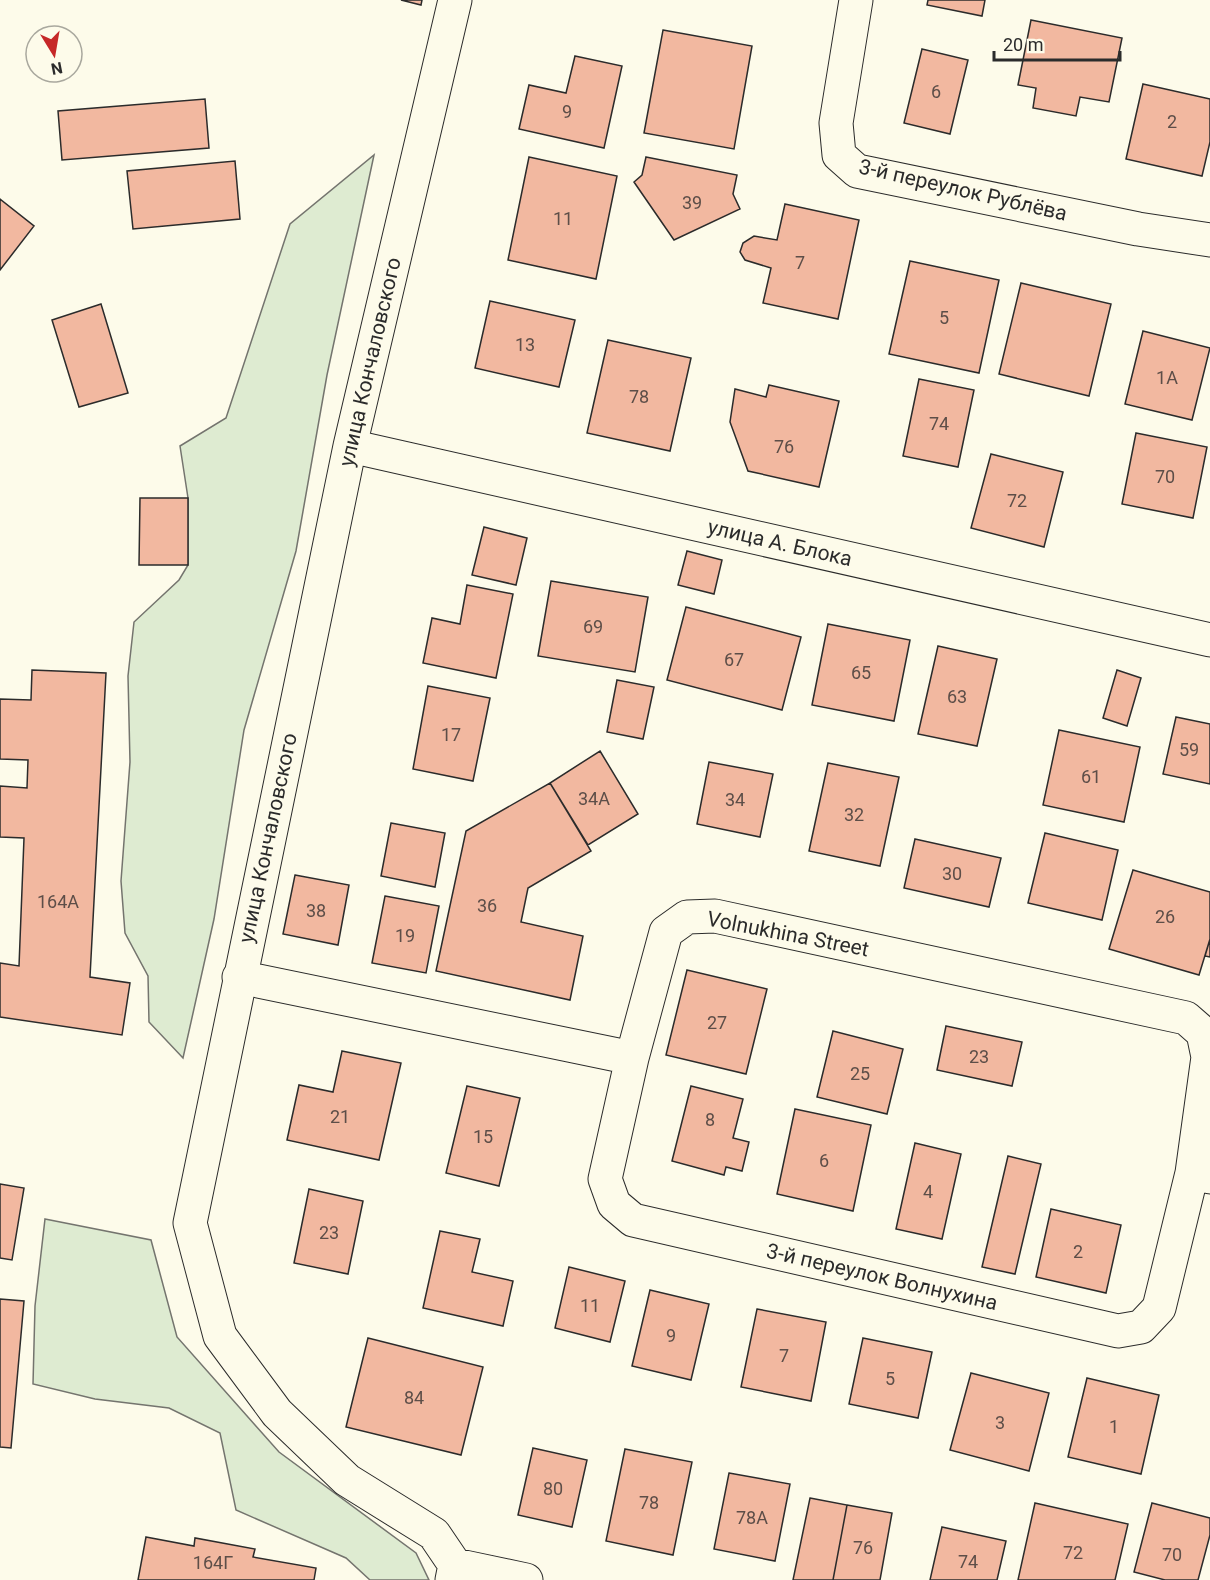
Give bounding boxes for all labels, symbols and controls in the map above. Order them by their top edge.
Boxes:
north arrow [24,24,84,84]
scale bar [994,24,1120,62]
text: 20 m [1003,34,1043,55]
text: N [49,58,64,79]
house number: 6 [931,81,941,102]
house number: 9 [562,101,572,122]
house number: 2 [1167,111,1177,132]
street label: 3-й переулок Рублёва [857,154,1069,226]
house number: 39 [682,192,702,213]
house number: 11 [553,208,573,229]
house number: 7 [795,252,805,273]
street label: улица Кончаловского [334,255,406,469]
house number: 5 [939,307,949,328]
house number: 13 [515,334,535,355]
house number: 1А [1156,367,1178,388]
house number: 78 [629,386,649,407]
house number: 74 [929,413,949,434]
house number: 76 [774,436,794,457]
house number: 70 [1155,466,1175,487]
house number: 72 [1007,490,1027,511]
street label: улица А. Блока [705,515,855,571]
house number: 69 [583,616,603,637]
house number: 67 [724,649,744,670]
house number: 65 [851,662,871,683]
house number: 63 [947,686,967,707]
house number: 17 [441,724,461,745]
street label: улица Кончаловского [234,731,302,945]
house number: 59 [1179,739,1199,760]
house number: 61 [1081,766,1101,787]
house number: 34А [578,788,610,809]
house number: 34 [725,789,745,810]
house number: 32 [844,804,864,825]
house number: 30 [942,863,962,884]
house number: 164А [37,891,79,912]
house number: 36 [477,895,497,916]
house number: 38 [306,900,326,921]
house number: 26 [1155,906,1175,927]
street label: Volnukhina Street [705,907,871,961]
house number: 19 [395,925,415,946]
house number: 27 [707,1012,727,1033]
house number: 23 [969,1046,989,1067]
house number: 25 [850,1063,870,1084]
house number: 21 [330,1106,350,1127]
house number: 8 [705,1109,715,1130]
house number: 15 [473,1126,493,1147]
house number: 6 [819,1150,829,1171]
house number: 4 [923,1181,933,1202]
house number: 23 [319,1222,339,1243]
street label: 3-й переулок Волнухина [764,1239,1000,1315]
house number: 2 [1073,1241,1083,1262]
house number: 11 [580,1295,600,1316]
house number: 9 [666,1325,676,1346]
house number: 7 [779,1345,789,1366]
house number: 5 [885,1368,895,1389]
house number: 84 [404,1387,424,1408]
house number: 3 [995,1412,1005,1433]
house number: 1 [1109,1416,1119,1437]
house number: 80 [543,1478,563,1499]
house number: 78 [639,1492,659,1513]
house number: 78А [736,1507,768,1528]
house number: 76 [853,1537,873,1558]
house number: 72 [1063,1542,1083,1563]
house number: 70 [1162,1544,1182,1565]
house number: 74 [958,1551,978,1572]
house number: 164Г [193,1552,233,1573]

